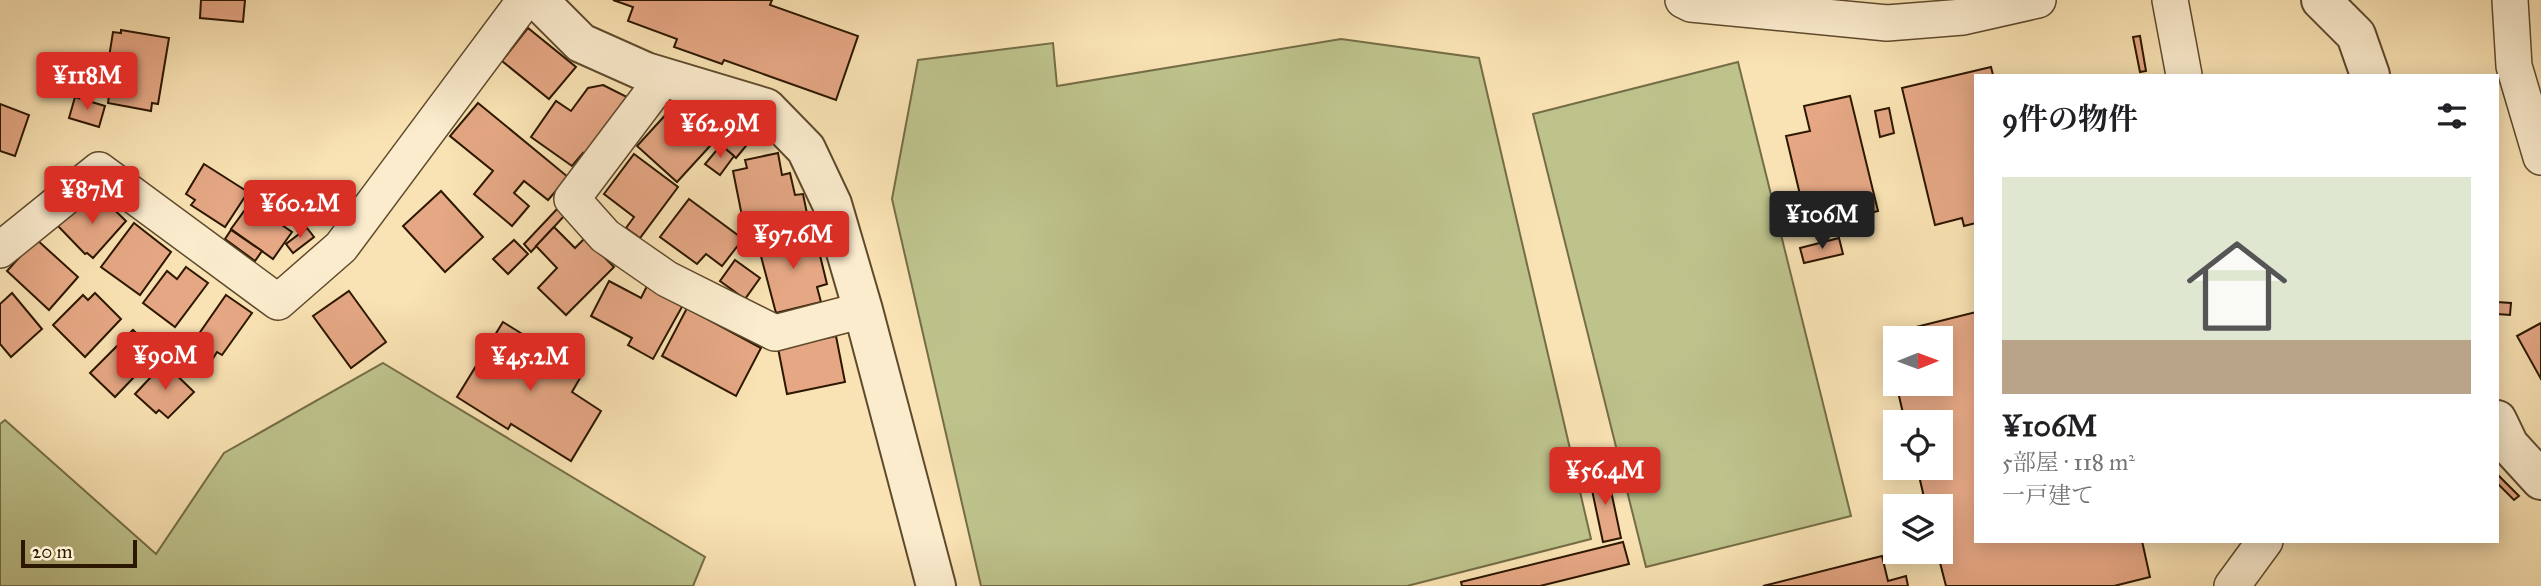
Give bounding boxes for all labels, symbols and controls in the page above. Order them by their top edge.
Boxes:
pin: ¥118M [38,52,136,112]
text: ¥118M [52,61,122,89]
icon: filters [2433,97,2471,135]
pin: ¥62.9M [663,100,777,160]
text: 9件の物件 [2002,101,2138,137]
text: ¥62.9M [680,109,760,137]
pin: ¥87M [51,166,133,226]
text: ¥87M [60,175,124,203]
pin: ¥60.2M [243,180,357,240]
text: ¥60.2M [260,189,340,217]
pin: ¥106M [1773,191,1871,251]
text: ¥106M [1786,200,1858,228]
pin: ¥97.6M [736,212,850,271]
text: ¥97.6M [753,220,833,248]
icon: home [2174,223,2300,349]
north arrow [1883,326,1953,396]
map controls [1883,326,1953,564]
pin: ¥90M [124,332,206,392]
pin: ¥45.2M [473,334,587,393]
text: ¥90M [133,341,197,369]
text: ¥45.2M [491,342,569,370]
text: ¥106M [2002,408,2097,444]
button: locate [1883,410,1953,480]
pin: ¥56.4M [1548,448,1662,507]
text: 5部屋 · 118 m² [2002,448,2135,476]
text: ¥56.4M [1565,456,1645,484]
text: 一戸建て [2002,481,2094,509]
button: layers [1883,494,1953,564]
scale bar [21,537,136,569]
text: 20 m [32,540,73,563]

